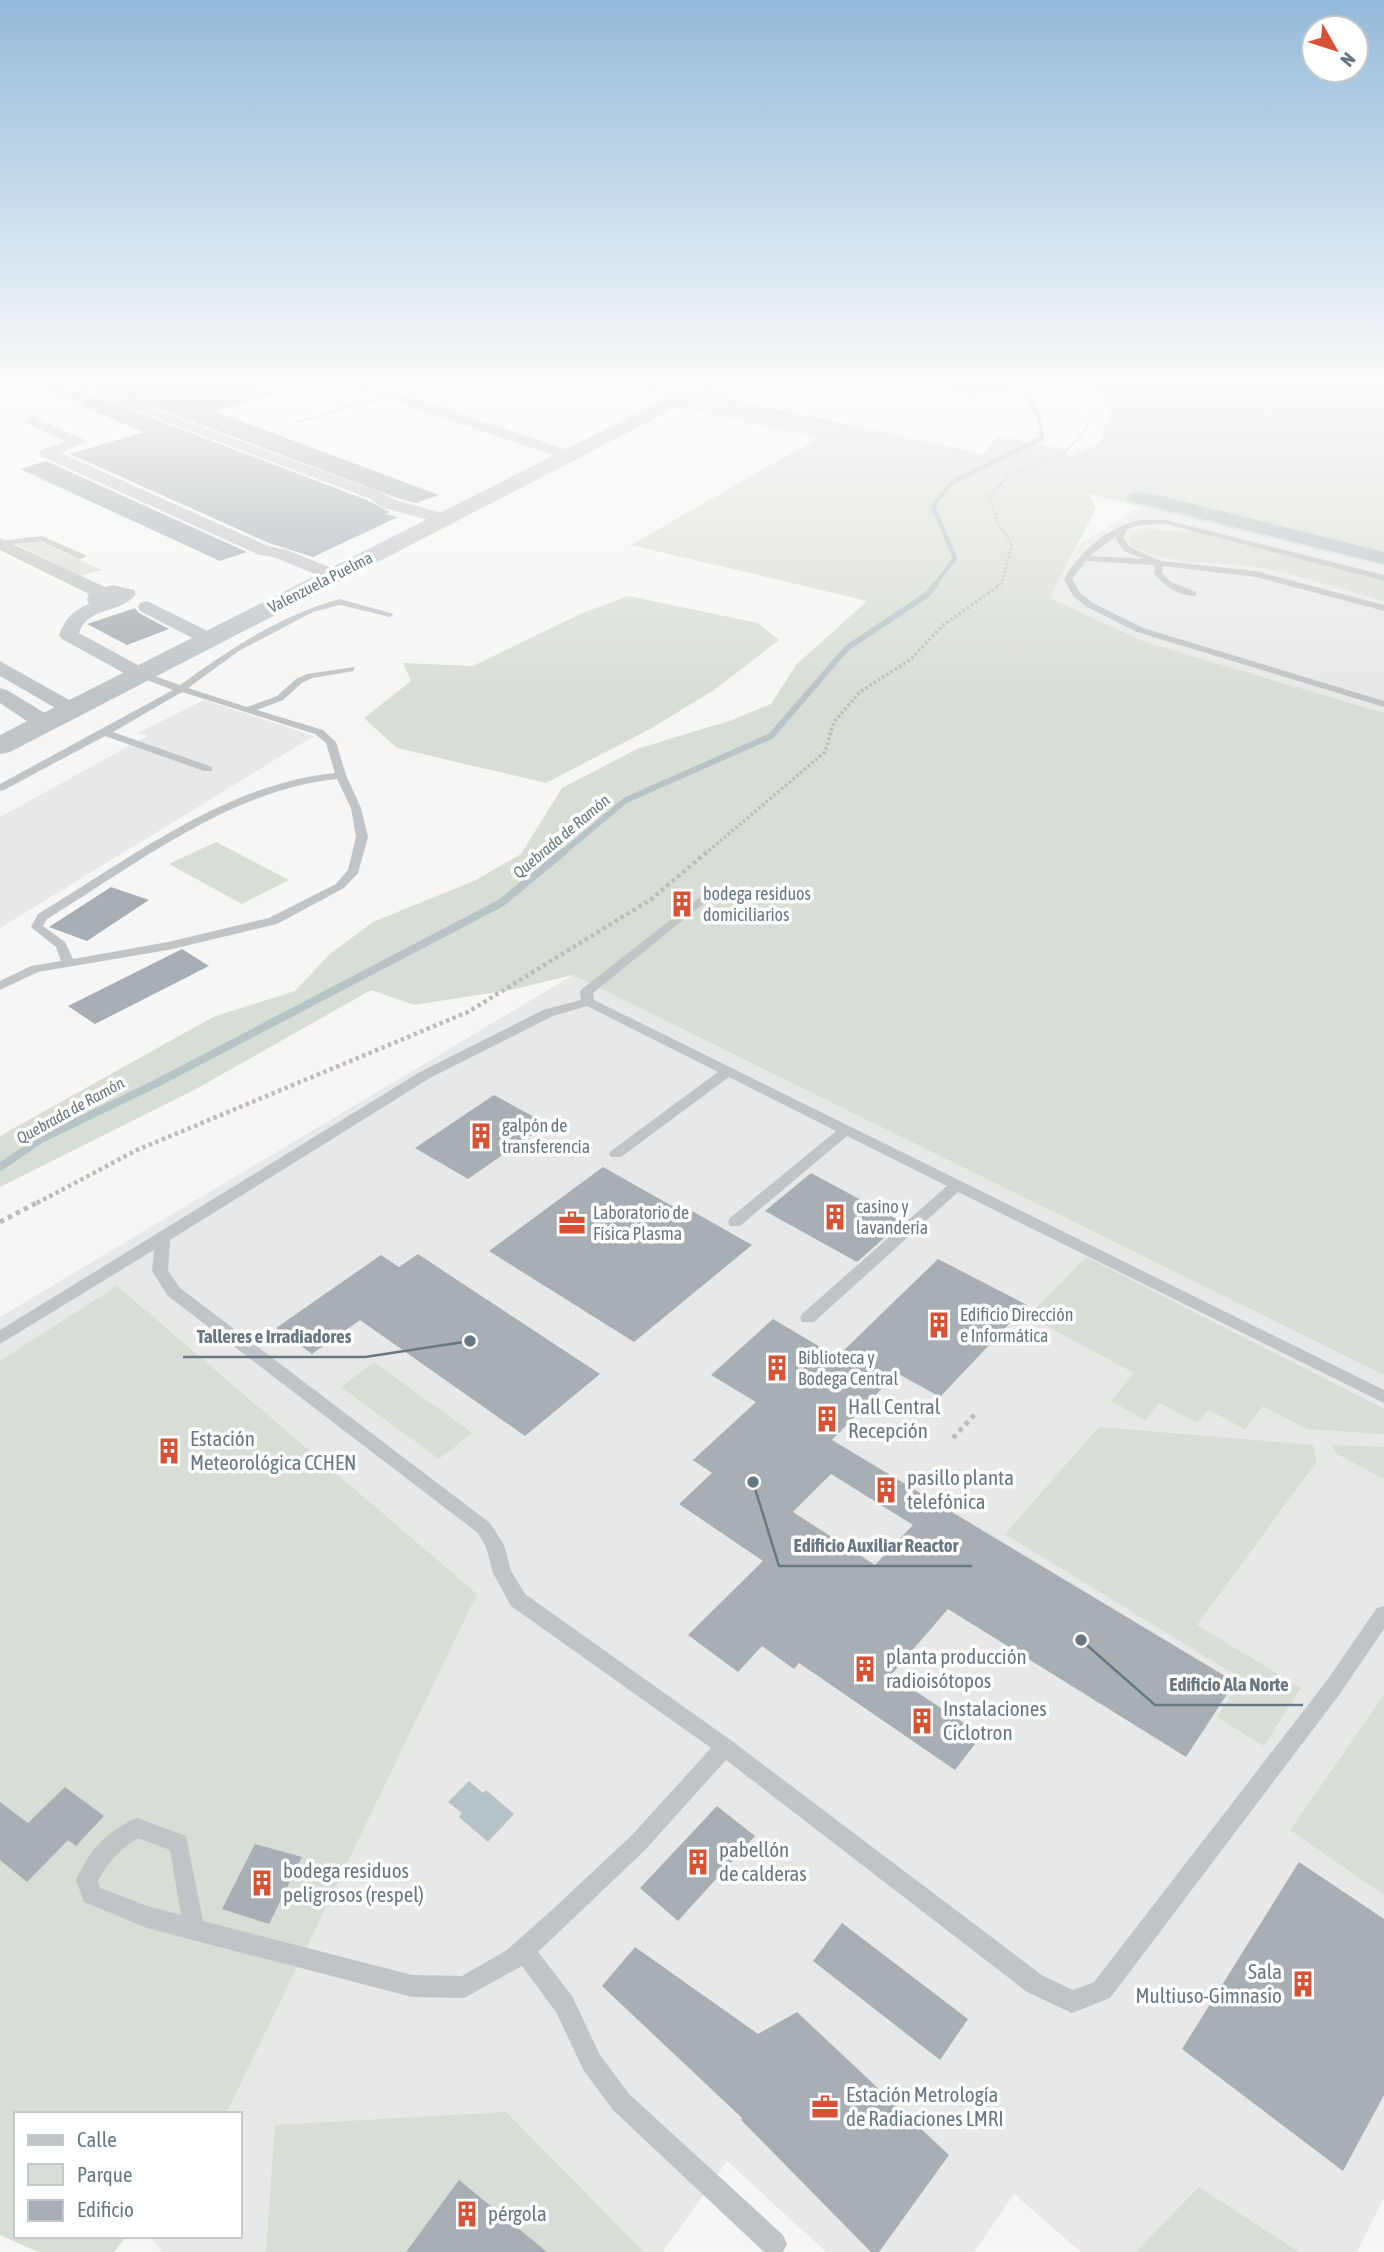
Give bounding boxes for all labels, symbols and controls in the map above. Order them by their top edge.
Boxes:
north arrow [1300,14,1370,84]
text: N [1336,48,1360,71]
street label: Valenzuela Puelma [265,548,375,616]
water label: Quebrada de Ramón [509,790,613,881]
place label: bodega residuos domiciliarios [703,883,811,925]
building icon: bodega residuos domiciliarios [667,889,697,919]
water label: Quebrada de Ramón [13,1073,127,1147]
place label: galpón de transferencia [502,1115,590,1157]
building icon: galpón de transferencia [466,1121,496,1151]
place label: casino y lavandería [856,1196,928,1238]
place label: Laboratorio de Física Plasma [593,1202,689,1244]
building icon: casino y lavandería [820,1202,850,1232]
office icon: Laboratorio de Física Plasma [557,1208,587,1238]
place label: Edificio Dirección e Informática [960,1304,1073,1346]
building icon: Edificio Dirección e Informática [924,1310,954,1340]
callout: Talleres e Irradiadores [183,1317,365,1357]
text: Talleres e Irradiadores [197,1325,352,1347]
place label: Biblioteca y Bodega Central [798,1347,898,1389]
building icon: Biblioteca y Bodega Central [762,1353,792,1383]
place label: Hall Central Recepción [848,1394,941,1442]
building icon: Hall Central Recepción [812,1404,842,1434]
place label: Estación Meteorológica CCHEN [190,1426,356,1474]
building icon: Estación Meteorológica CCHEN [154,1436,184,1466]
place label: pasillo planta telefónica [907,1465,1014,1513]
building icon: pasillo planta telefónica [871,1475,901,1505]
callout: Edificio Auxiliar Reactor [779,1526,972,1566]
text: Edificio Auxiliar Reactor [794,1534,959,1556]
place label: planta producción radioisótopos [886,1644,1027,1692]
building icon: planta producción radioisótopos [850,1654,880,1684]
callout: Edificio Ala Norte [1155,1665,1303,1705]
text: Edificio Ala Norte [1169,1673,1289,1695]
place label: Instalaciones Ciclotron [943,1696,1047,1744]
building icon: Instalaciones Ciclotron [907,1706,937,1736]
place label: pabellón de calderas [719,1837,807,1885]
building icon: pabellón de calderas [683,1847,713,1877]
place label: bodega residuos peligrosos (respel) [283,1858,424,1906]
building icon: bodega residuos peligrosos (respel) [247,1868,277,1898]
place label: Sala Multiuso-Gimnasio [1136,1959,1282,2007]
building icon: Sala Multiuso-Gimnasio [1288,1969,1318,1999]
place label: Estación Metrología de Radiaciones LMRI [846,2082,1004,2130]
office icon: Estación Metrología de Radiaciones LMRI [810,2092,840,2122]
legend [14,2112,242,2238]
text: Calle [77,2127,117,2151]
text: Parque [77,2162,132,2186]
text: Edificio [77,2197,134,2221]
building icon: pérgola [452,2199,482,2229]
place label: pérgola [488,2201,547,2225]

